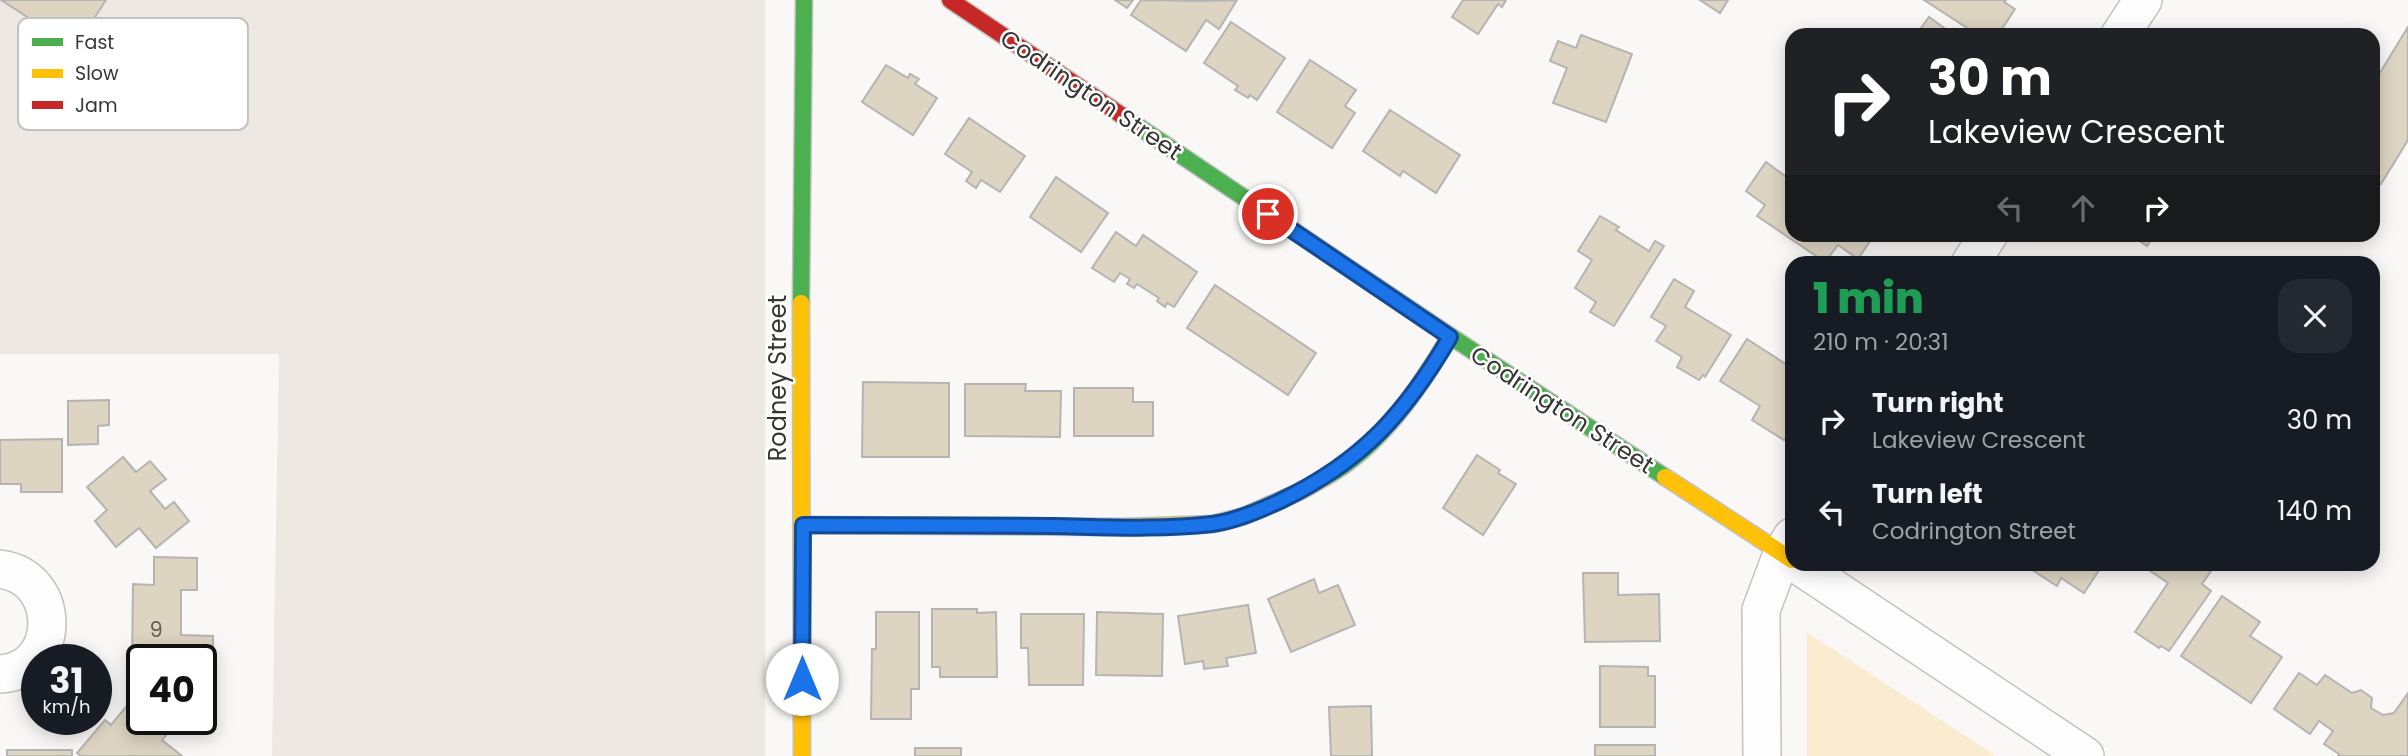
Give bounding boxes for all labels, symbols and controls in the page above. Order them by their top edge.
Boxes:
legend [18,18,248,130]
street label: Codrington Street [994,21,1189,168]
text: Fast [75,29,114,56]
text: 30 m [1928,44,2052,112]
icon: right [1813,56,1904,147]
text: Slow [75,60,119,87]
text: Jam [75,92,117,119]
text: Lakeview Crescent [1928,109,2225,154]
pin [1238,184,1298,244]
icon: left [1991,189,2029,227]
icon: ahead [2064,189,2102,227]
icon: right [2137,189,2175,227]
icon: arrive [1249,195,1287,233]
text: 1 min [1813,269,1924,328]
button: close [2278,279,2352,353]
street label: Rodney Street [761,295,794,461]
text: 210 m · 20:31 [1813,326,1949,358]
street label: Codrington Street [1464,338,1660,481]
text: Turn right [1872,385,2004,421]
icon: right [1813,402,1851,440]
text: 30 m [2287,402,2352,438]
text: Lakeview Crescent [1872,424,2085,456]
text: Turn left [1872,476,1983,512]
icon: left [1813,493,1851,531]
text: 140 m [2277,493,2352,529]
text: Codrington Street [1872,515,2076,547]
house number: 9 [149,615,163,644]
position arrow [765,642,839,716]
speed limit sign: 40 [126,644,217,735]
text: 31 [49,656,84,705]
text: km/h [43,694,90,719]

